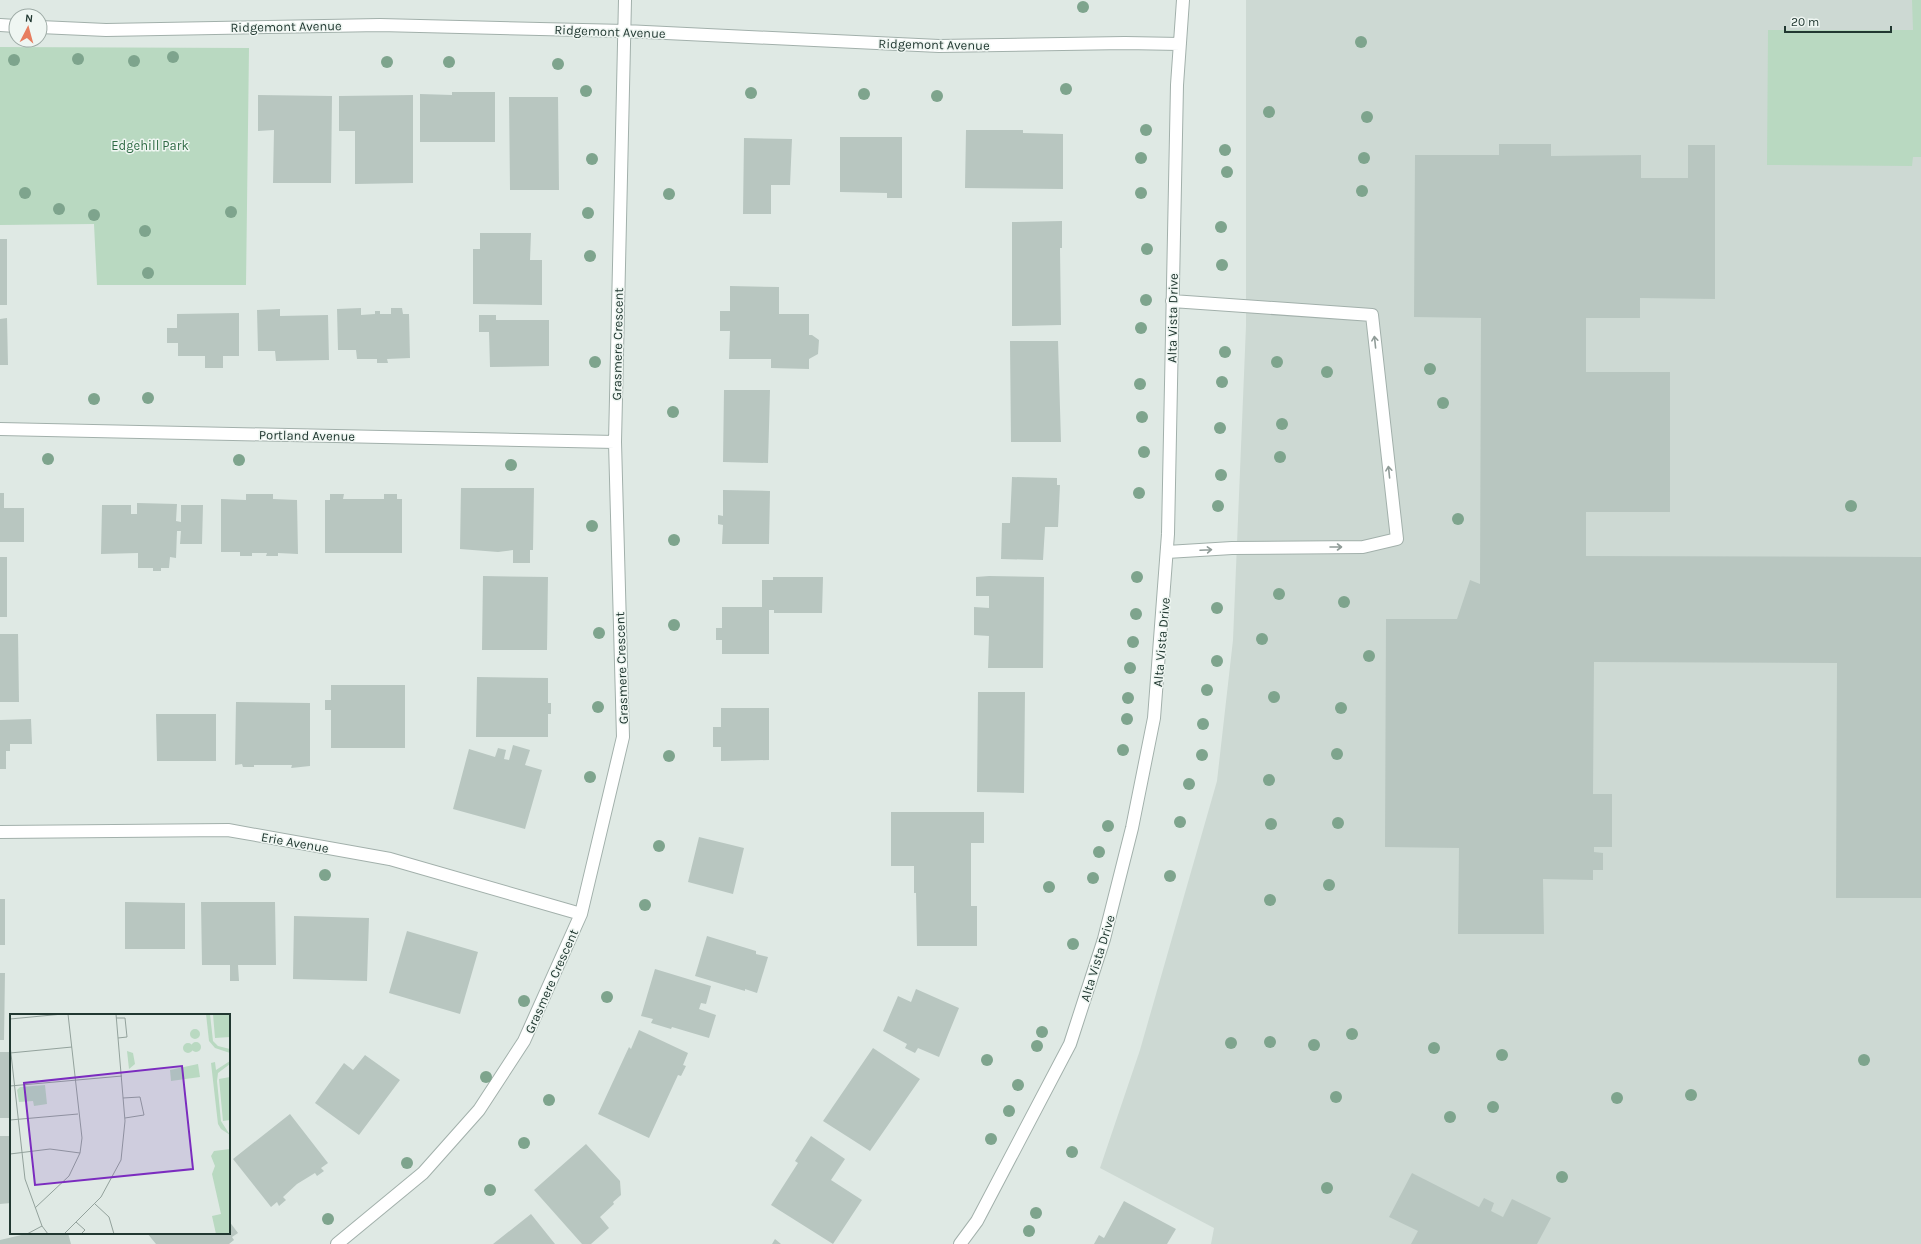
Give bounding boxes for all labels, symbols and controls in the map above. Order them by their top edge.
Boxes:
north arrow [8,8,48,48]
scale bar [1785,8,1891,34]
text: N [24,12,34,25]
text: 20 m [1791,15,1819,29]
street label: Ridgemont Avenue [230,18,342,35]
street label: Ridgemont Avenue [554,22,666,41]
street label: Ridgemont Avenue [878,36,990,53]
park label: Edgehill Park [111,138,189,153]
street label: Alta Vista Drive [1164,273,1181,363]
street label: Grasmere Crescent [609,287,626,400]
one-way arrow [1372,336,1379,349]
street label: Portland Avenue [259,427,355,444]
one-way arrow [1386,466,1393,479]
one-way arrow [1329,543,1342,551]
one-way arrow [1199,546,1212,553]
street label: Alta Vista Drive [1150,596,1173,687]
street label: Grasmere Crescent [612,611,631,725]
street label: Erie Avenue [260,829,330,856]
street label: Alta Vista Drive [1077,913,1118,1003]
street label: Grasmere Crescent [522,927,581,1036]
inset map [10,1014,230,1234]

